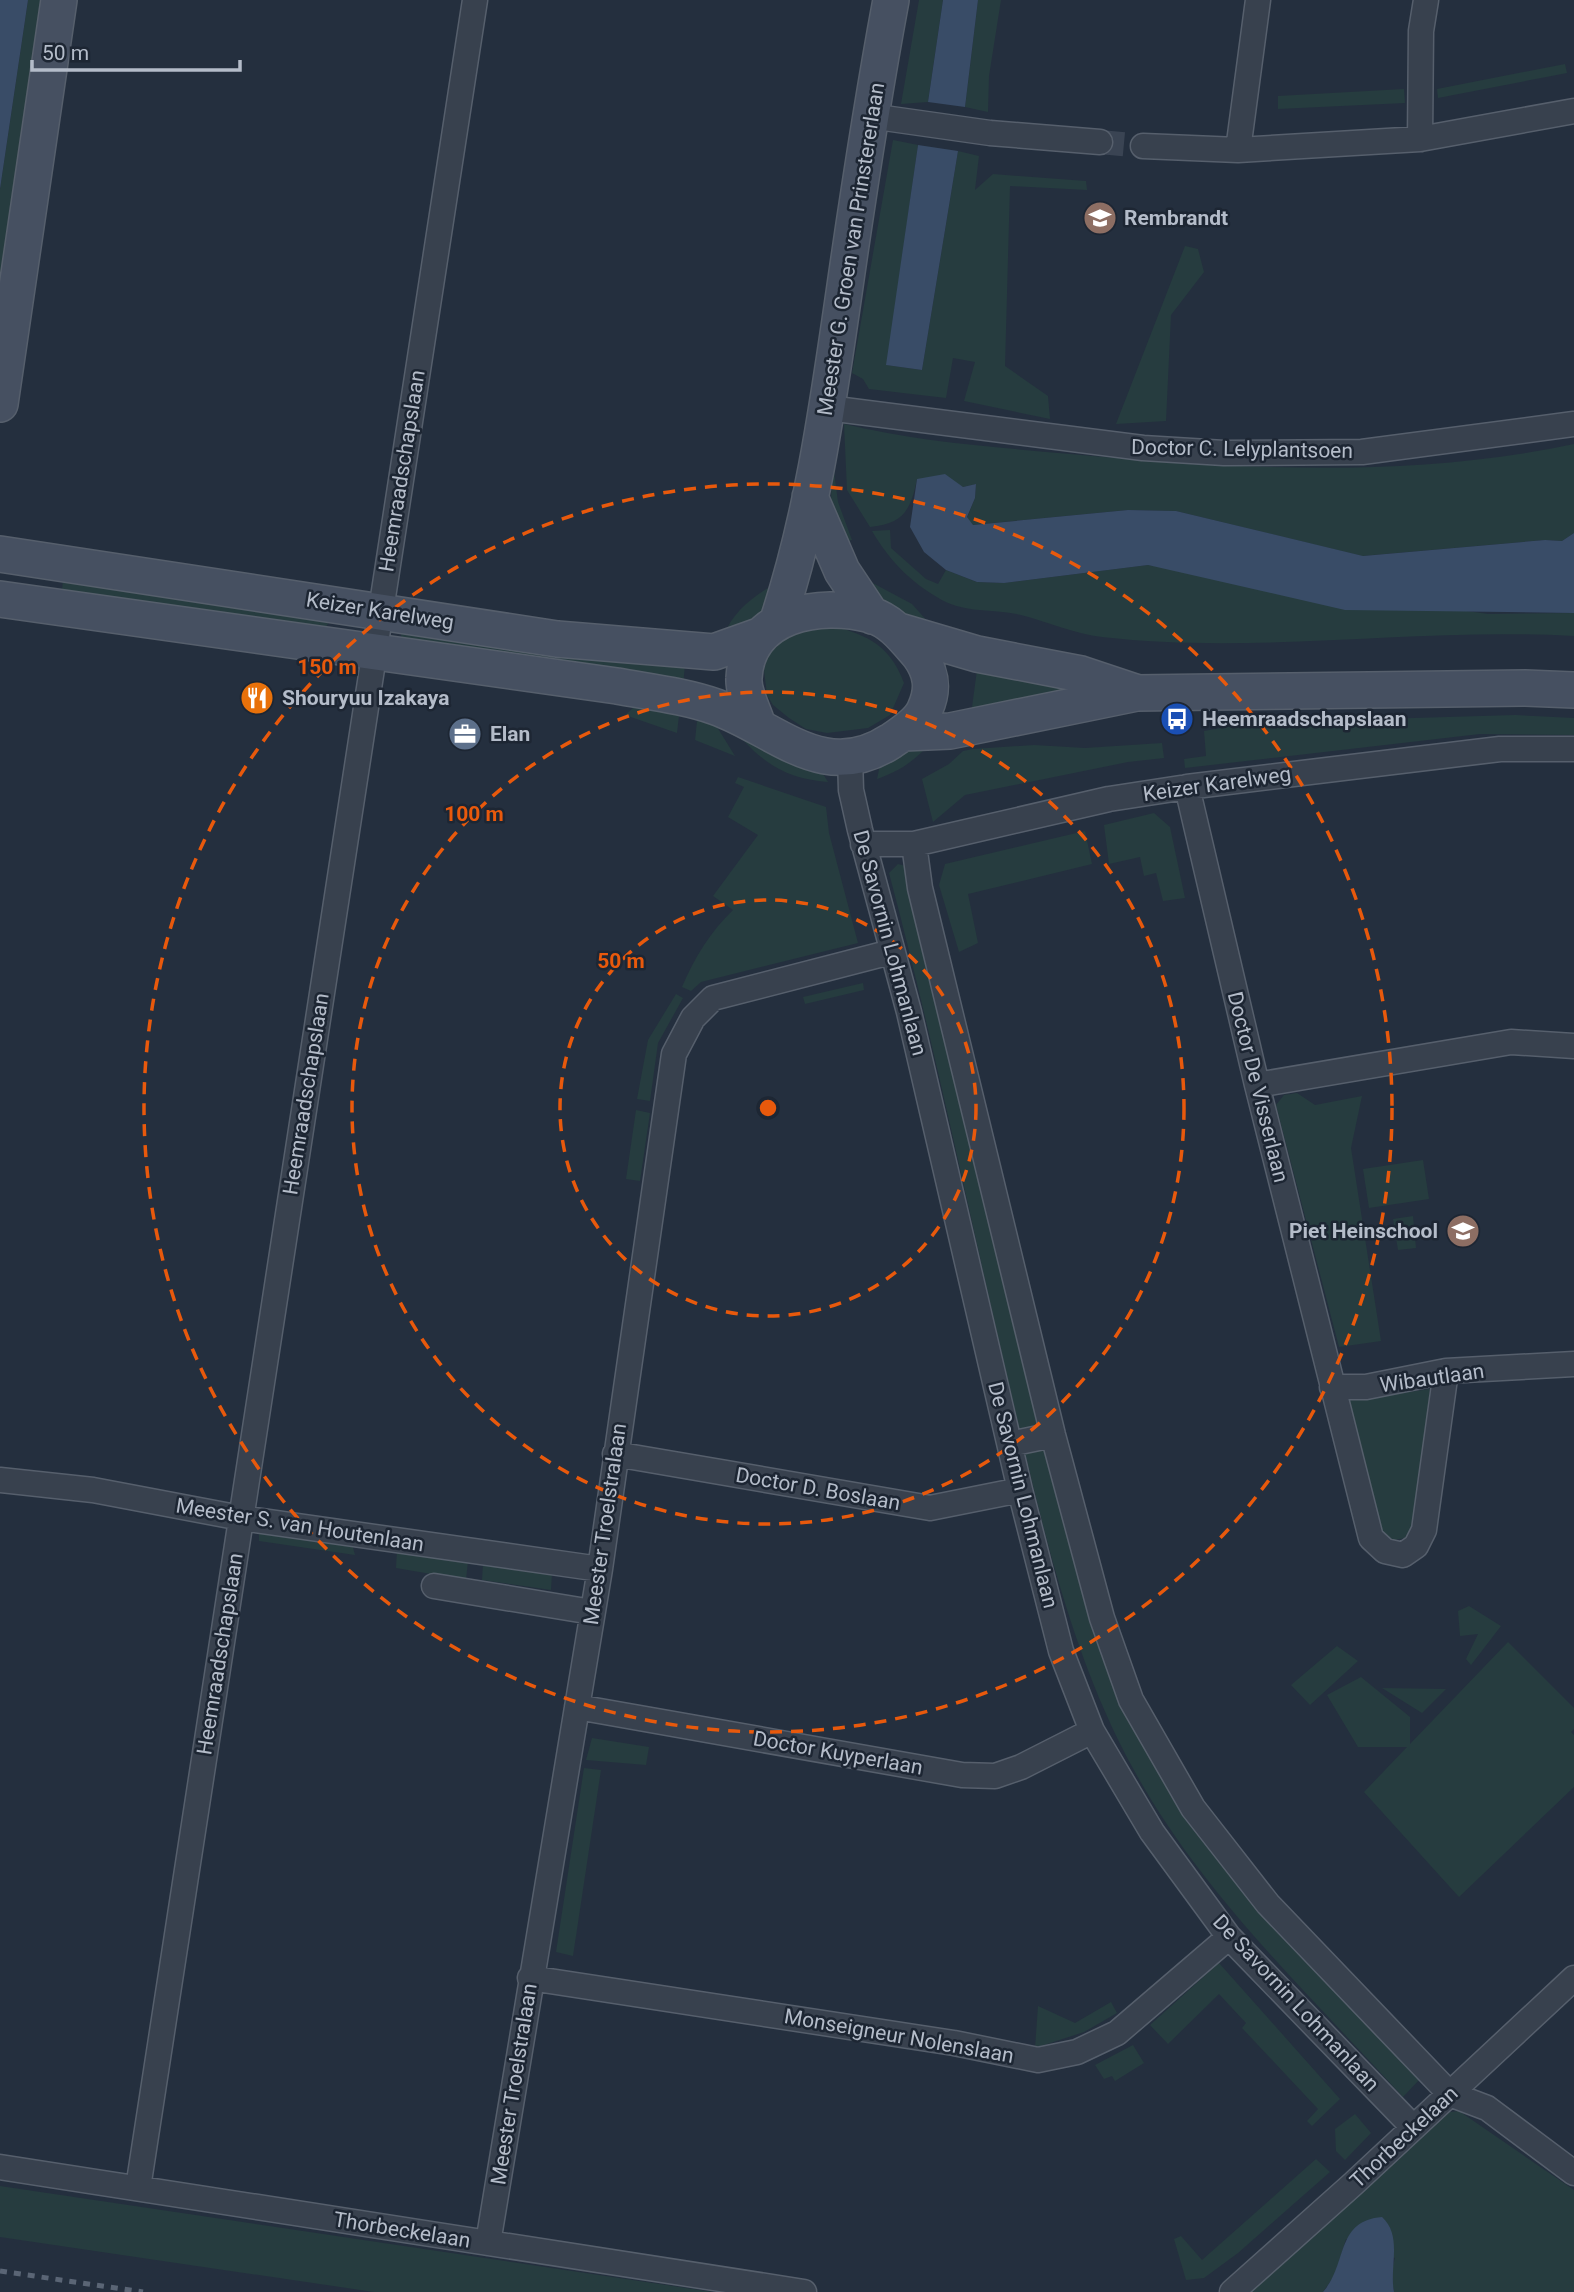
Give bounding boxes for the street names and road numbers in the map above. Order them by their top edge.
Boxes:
street label: Meester G. Groen van Prinstererlaan [813,81,889,417]
street label: Heemraadschapslaan [374,368,430,574]
street label: Doctor C. Lelyplantsoen [1131,435,1353,463]
street label: Keizer Karelweg [304,587,456,635]
street label: Keizer Karelweg [1141,762,1293,806]
street label: De Savornin Lohmanlaan [848,828,932,1058]
street label: Doctor De Visserlaan [1223,989,1293,1185]
street label: Heemraadschapslaan [278,991,334,1197]
street label: Wibautlaan [1378,1359,1486,1397]
street label: De Savornin Lohmanlaan [983,1379,1063,1611]
street label: Meester Troelstralaan [579,1421,631,1627]
street label: Doctor D. Boslaan [734,1463,902,1515]
street label: Meester S. van Houtenlaan [174,1494,426,1556]
street label: Heemraadschapslaan [192,1551,248,1757]
street label: Doctor Kuyperlaan [751,1726,925,1780]
street label: De Savornin Lohmanlaan [1208,1910,1384,2096]
street label: Meester Troelstralaan [486,1982,542,2186]
street label: Monseigneur Nolenslaan [782,2004,1016,2068]
street label: Thorbeckelaan [1345,2081,1463,2193]
street label: Thorbeckelaan [332,2207,472,2253]

